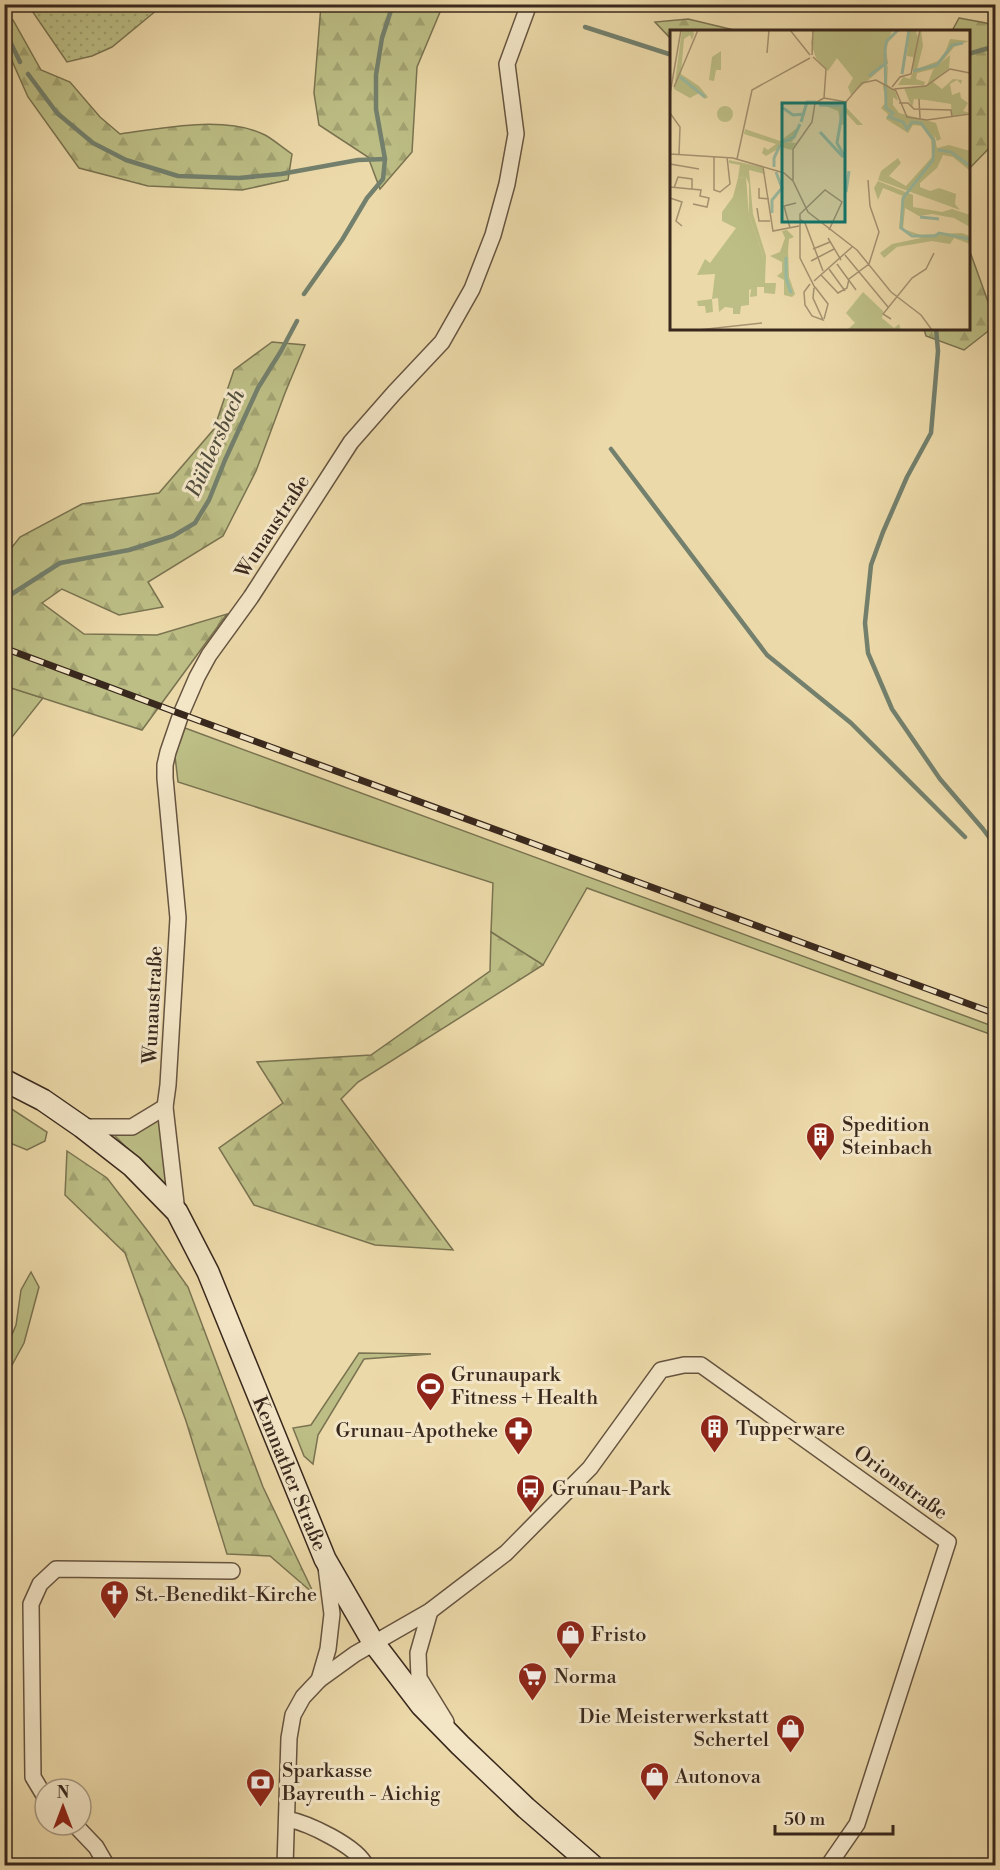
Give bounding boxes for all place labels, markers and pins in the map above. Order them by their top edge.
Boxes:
place label: Spedition Steinbach [842,1113,932,1161]
building icon: Spedition Steinbach [805,1120,837,1162]
place label: Grunaupark Fitness + Health [451,1363,598,1411]
sports icon: Grunaupark Fitness + Health [414,1370,446,1412]
building icon: Tupperware [699,1412,731,1454]
pharmacy icon: Grunau-Apotheke [503,1414,535,1456]
place label: Tupperware [736,1417,845,1442]
place label: Grunau-Apotheke [335,1419,498,1444]
bus stop icon: Grunau-Park [515,1472,547,1514]
place label: Grunau-Park [552,1477,672,1502]
church icon: St.-Benedikt-Kirche [98,1578,130,1620]
place label: St.-Benedikt-Kirche [135,1583,317,1608]
shop icon: Fristo [554,1618,586,1660]
place label: Fristo [591,1623,647,1648]
supermarket icon: Norma [517,1660,549,1702]
place label: Norma [554,1665,617,1690]
place label: Die Meisterwerkstatt Schertel [579,1705,769,1753]
shop icon: Die Meisterwerkstatt Schertel [774,1712,806,1754]
place label: Sparkasse Bayreuth - Aichig [281,1759,441,1807]
shop icon: Autonova [638,1760,670,1802]
place label: Autonova [674,1765,762,1790]
bank icon: Sparkasse Bayreuth - Aichig [245,1766,277,1808]

